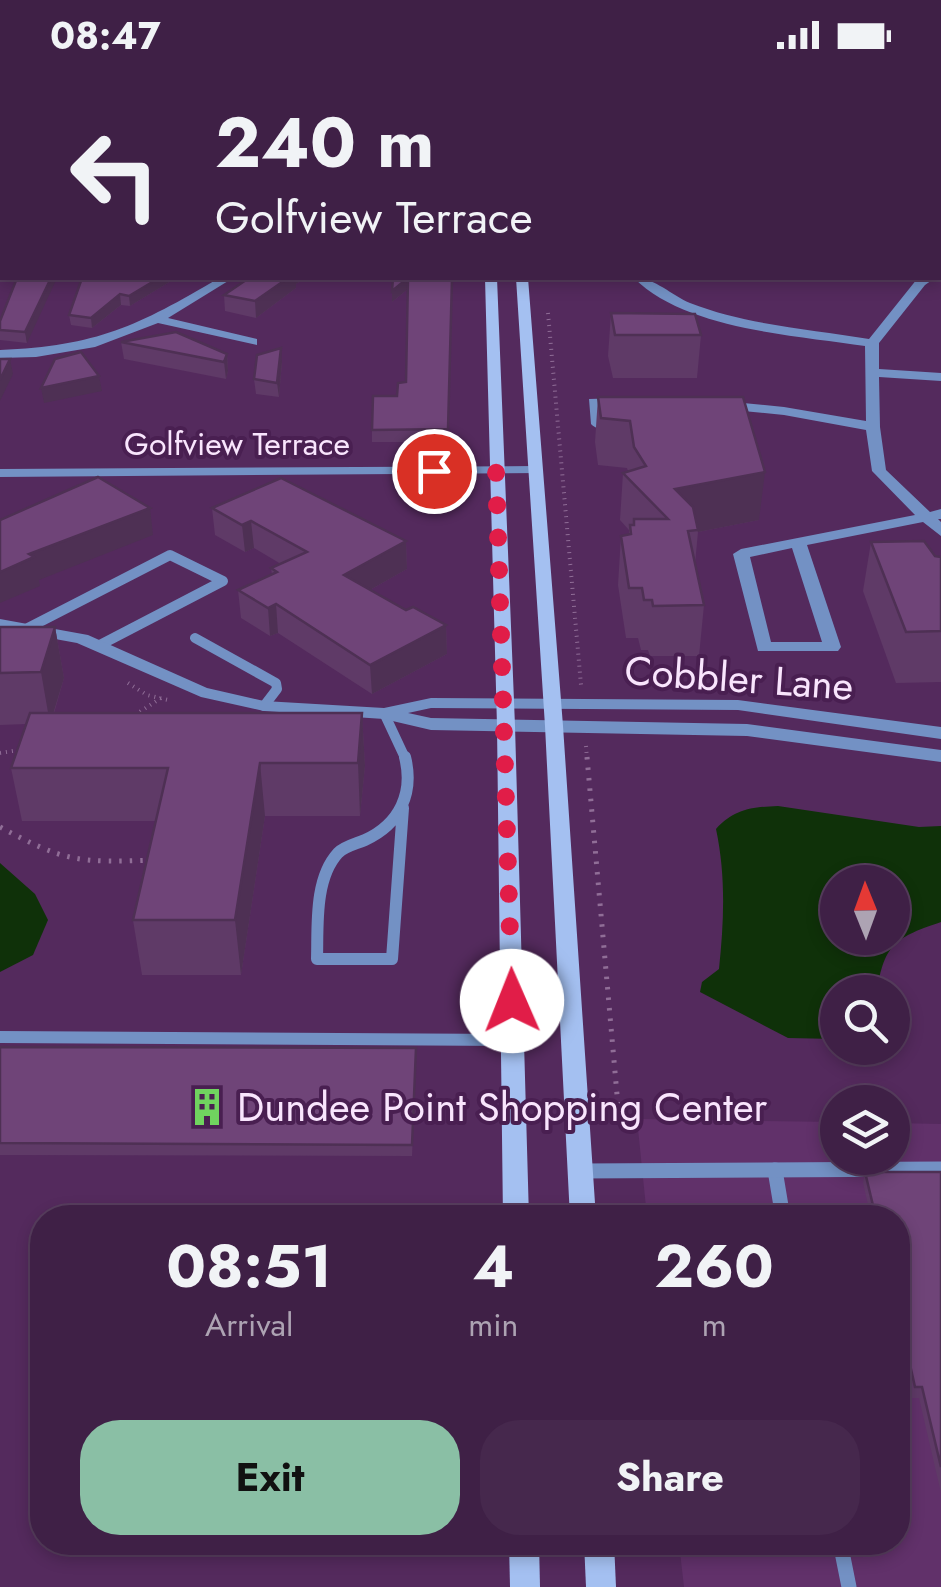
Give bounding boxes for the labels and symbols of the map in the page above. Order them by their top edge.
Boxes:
street label: Golfview Terrace [124,421,350,467]
pin [392,429,477,514]
street label: Cobbler Lane [623,641,855,715]
north arrow [820,865,910,955]
position arrow [460,949,564,1053]
place label: Dundee Point Shopping Center [237,1078,768,1136]
building icon: Dundee Point Shopping Center [186,1086,228,1128]

